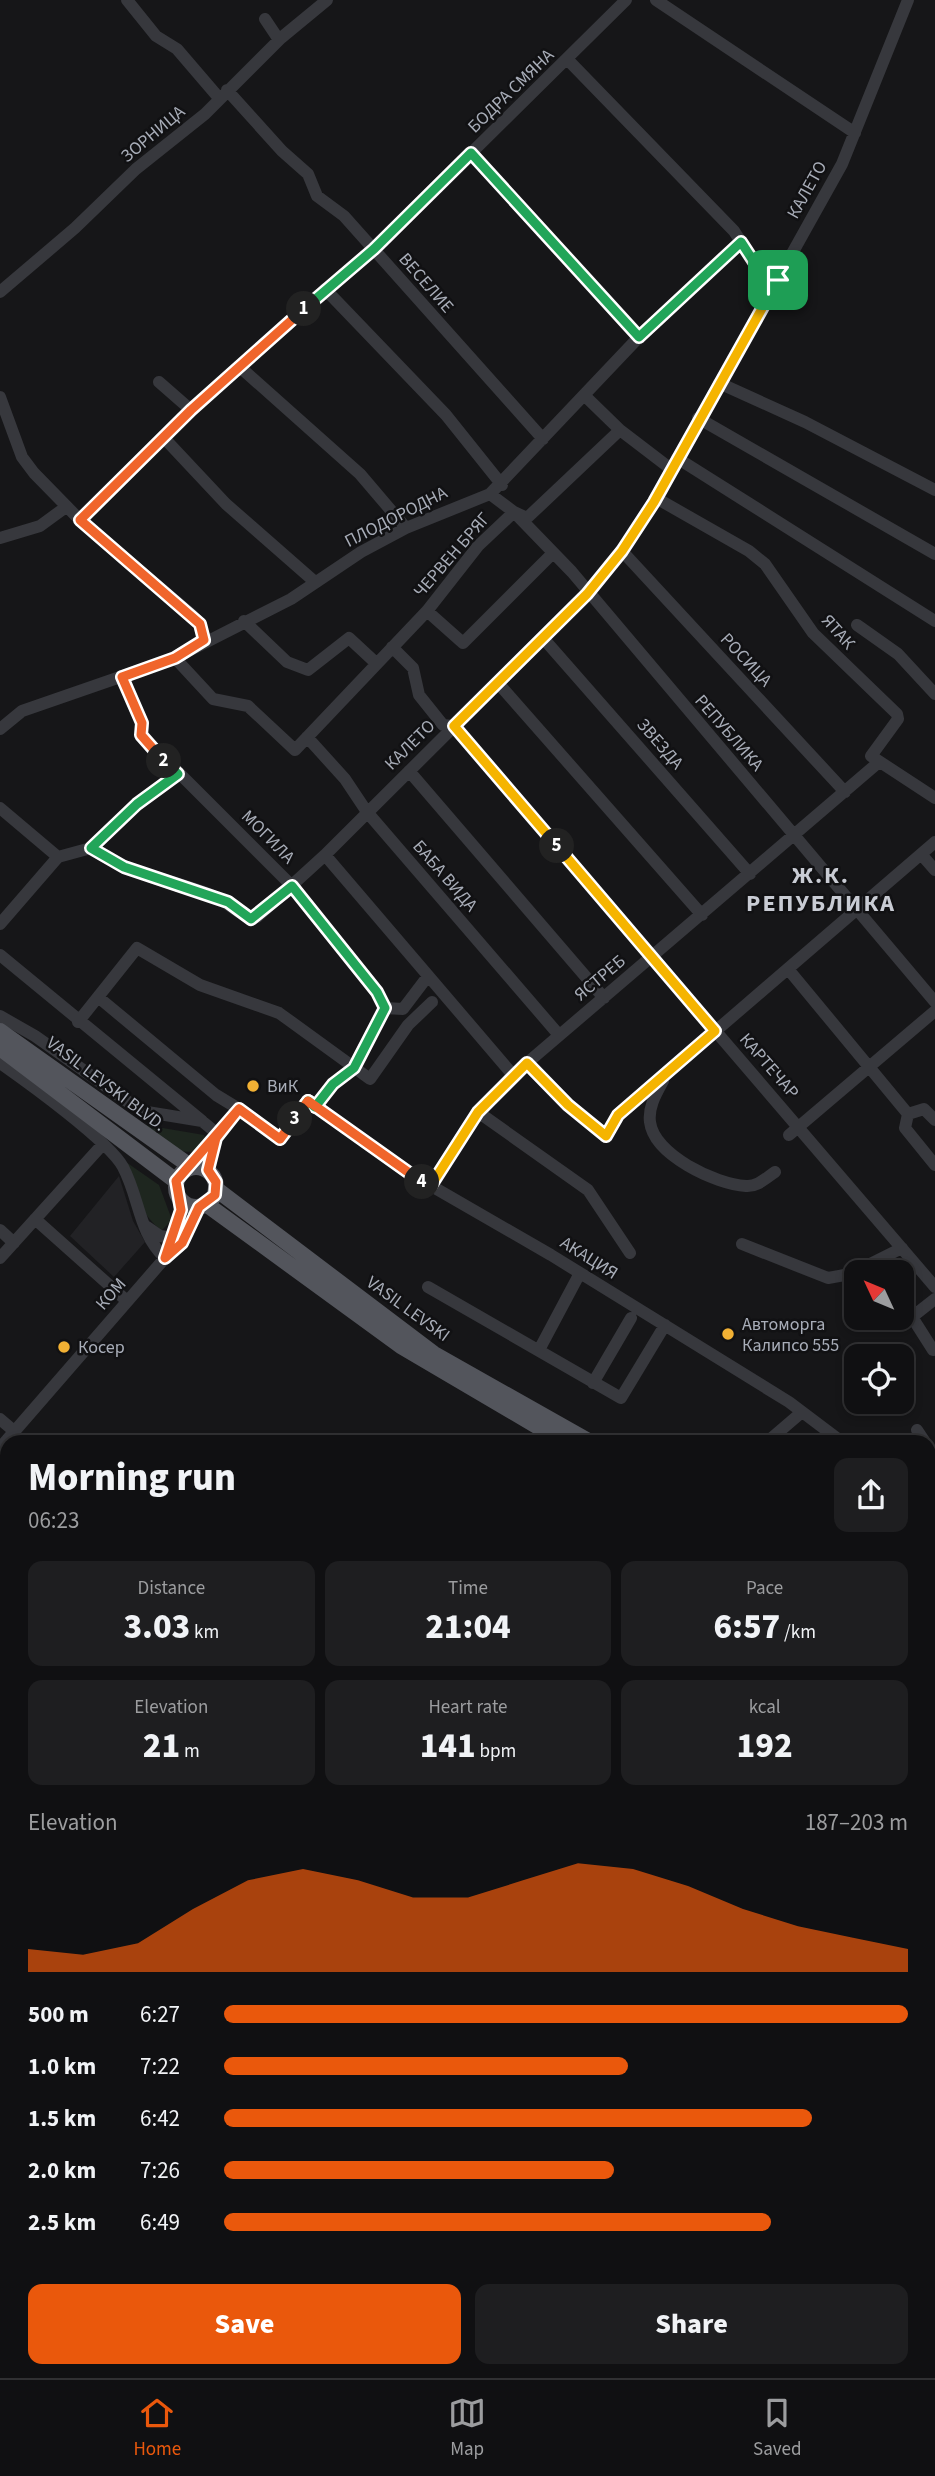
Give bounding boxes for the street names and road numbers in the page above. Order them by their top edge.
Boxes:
street label: БОДРА СМЯНА [462,43,560,139]
street label: ЗОРНИЦА [115,100,191,168]
street label: КАЛЕТО [781,157,833,223]
street label: ВЕСЕЛИЕ [393,247,459,319]
street label: ПЛОДОРОДНА [340,480,452,554]
street label: ЧЕРВЕН БРЯГ [408,507,496,603]
street label: ЯТАК [815,609,861,656]
street label: РОСИЦА [714,627,778,693]
street label: РЕПУБЛИКА [689,689,770,777]
street label: ЗВЕЗДА [631,713,689,775]
street label: КАЛЕТО [379,714,441,776]
street label: МОГИЛА [235,804,301,870]
street label: БАБА ВИДА [407,835,483,917]
street label: ЯСТРЕБ [569,949,631,1007]
street label: КАРТЕЧАР [733,1028,805,1104]
street label: VASIL LEVSKI BLVD. [41,1031,171,1137]
street label: АКАЦИЯ [555,1231,623,1285]
street label: VASIL LEVSKI [361,1270,455,1348]
street label: КОМ [90,1272,132,1316]

